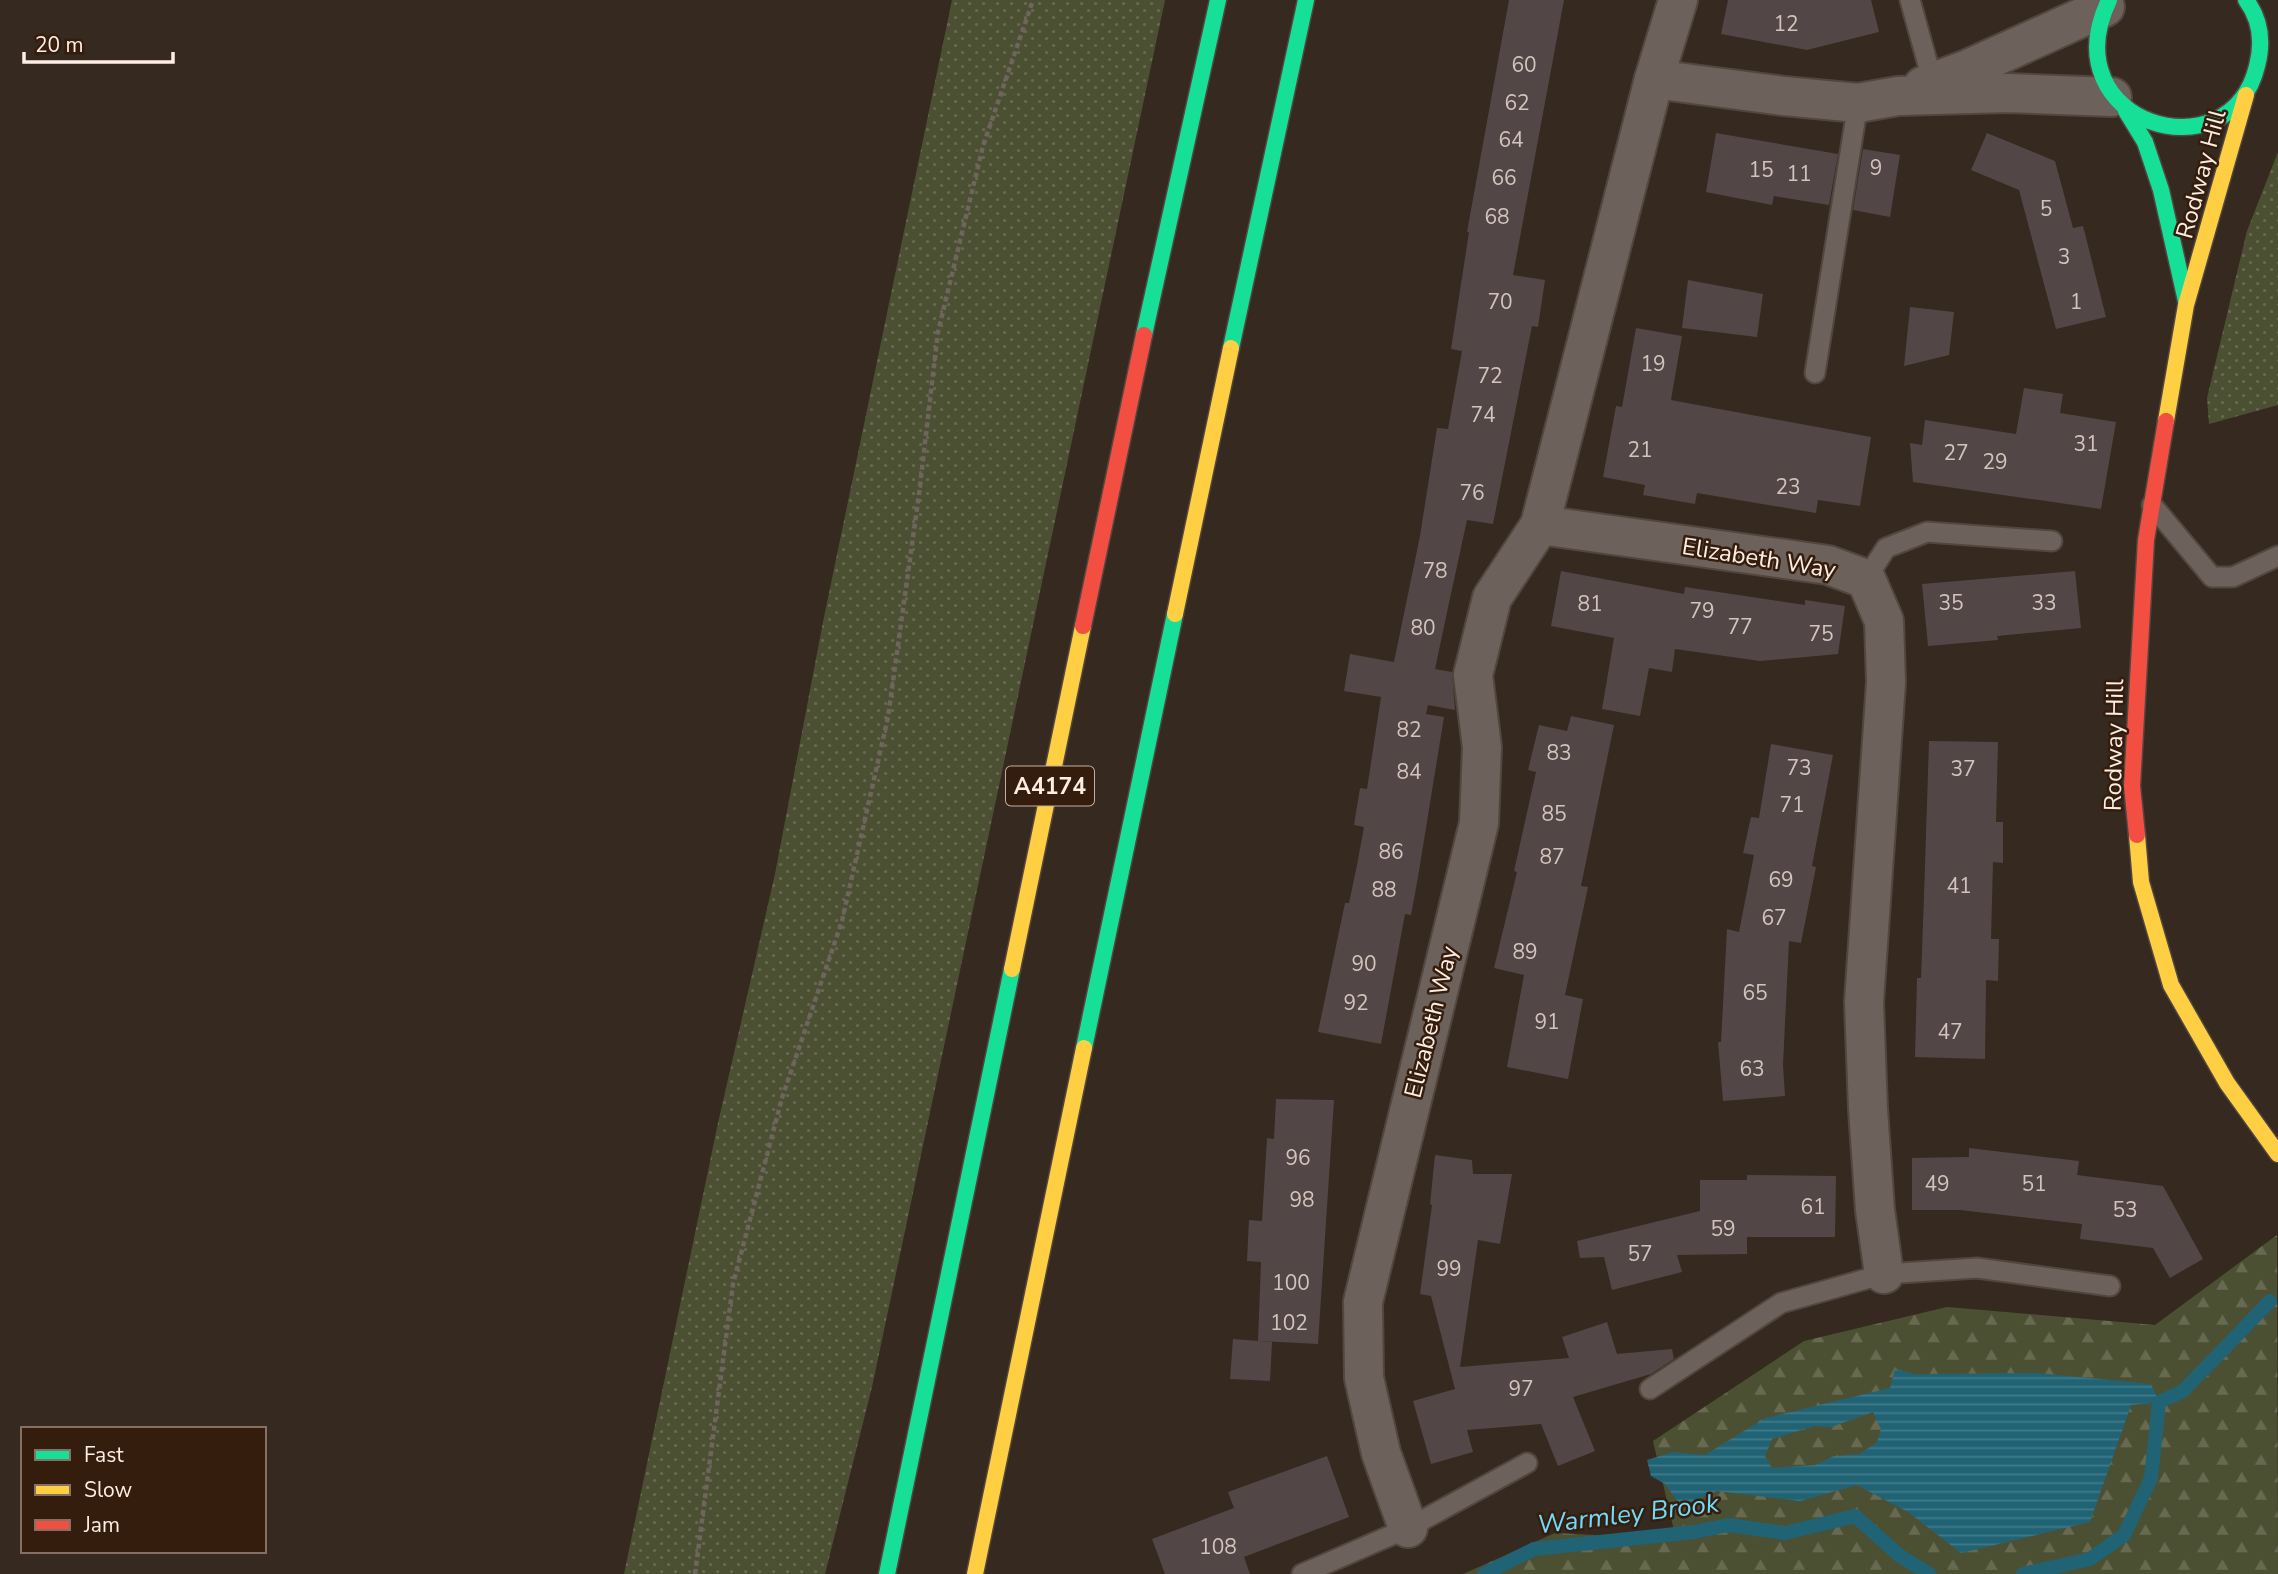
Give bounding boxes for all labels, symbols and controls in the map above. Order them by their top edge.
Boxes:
house number: 12 [1773,10,1799,38]
scale bar [24,21,173,65]
text: 20 m [35,31,84,59]
house number: 60 [1511,51,1537,79]
house number: 62 [1504,89,1530,117]
street label: Rodway Hill [2168,106,2234,242]
house number: 64 [1498,126,1524,154]
house number: 9 [1870,154,1882,182]
house number: 15 [1748,156,1774,184]
house number: 11 [1786,160,1812,188]
house number: 66 [1491,164,1517,192]
house number: 5 [2040,195,2052,223]
house number: 68 [1484,203,1510,231]
house number: 3 [2058,243,2070,271]
house number: 70 [1487,288,1513,316]
house number: 1 [2070,288,2082,316]
house number: 19 [1640,350,1666,378]
house number: 72 [1477,362,1503,390]
house number: 74 [1470,401,1496,429]
house number: 31 [2073,430,2099,458]
house number: 21 [1627,436,1653,464]
house number: 27 [1943,439,1969,467]
house number: 29 [1982,448,2008,476]
house number: 23 [1775,473,1801,501]
house number: 76 [1459,479,1485,507]
street label: Elizabeth Way [1680,530,1839,586]
house number: 78 [1422,557,1448,585]
house number: 35 [1938,589,1964,617]
house number: 33 [2031,589,2057,617]
house number: 81 [1577,590,1603,618]
house number: 79 [1689,597,1715,625]
house number: 77 [1727,613,1753,641]
house number: 80 [1410,614,1436,642]
house number: 75 [1808,620,1834,648]
street label: Rodway Hill [2097,679,2131,811]
house number: 82 [1396,716,1422,744]
house number: 83 [1546,739,1572,767]
house number: 73 [1786,754,1812,782]
house number: 37 [1950,755,1976,783]
house number: 84 [1396,758,1422,786]
road number: A4174 [1006,766,1094,806]
house number: 71 [1779,791,1805,819]
house number: 85 [1541,800,1567,828]
house number: 86 [1378,838,1404,866]
house number: 87 [1539,843,1565,871]
house number: 69 [1768,866,1794,894]
house number: 41 [1946,872,1972,900]
house number: 88 [1371,876,1397,904]
house number: 67 [1761,904,1787,932]
house number: 89 [1512,938,1538,966]
street label: Elizabeth Way [1397,942,1465,1101]
house number: 90 [1351,950,1377,978]
house number: 65 [1742,979,1768,1007]
house number: 92 [1343,989,1369,1017]
house number: 91 [1534,1008,1560,1036]
house number: 47 [1937,1018,1963,1046]
house number: 63 [1739,1055,1765,1083]
house number: 96 [1285,1144,1311,1172]
house number: 49 [1924,1170,1950,1198]
house number: 51 [2021,1170,2047,1198]
house number: 98 [1289,1186,1315,1214]
house number: 61 [1800,1193,1826,1221]
house number: 53 [2112,1196,2138,1224]
house number: 59 [1710,1215,1736,1243]
house number: 57 [1627,1240,1653,1268]
house number: 99 [1436,1255,1462,1283]
house number: 100 [1272,1269,1310,1297]
house number: 102 [1270,1309,1308,1337]
house number: 97 [1508,1375,1534,1403]
legend [21,1427,266,1553]
text: Fast [84,1441,124,1469]
text: Slow [84,1476,133,1504]
water label: Warmley Brook [1535,1485,1722,1542]
text: Jam [83,1511,120,1539]
house number: 108 [1199,1533,1237,1561]

